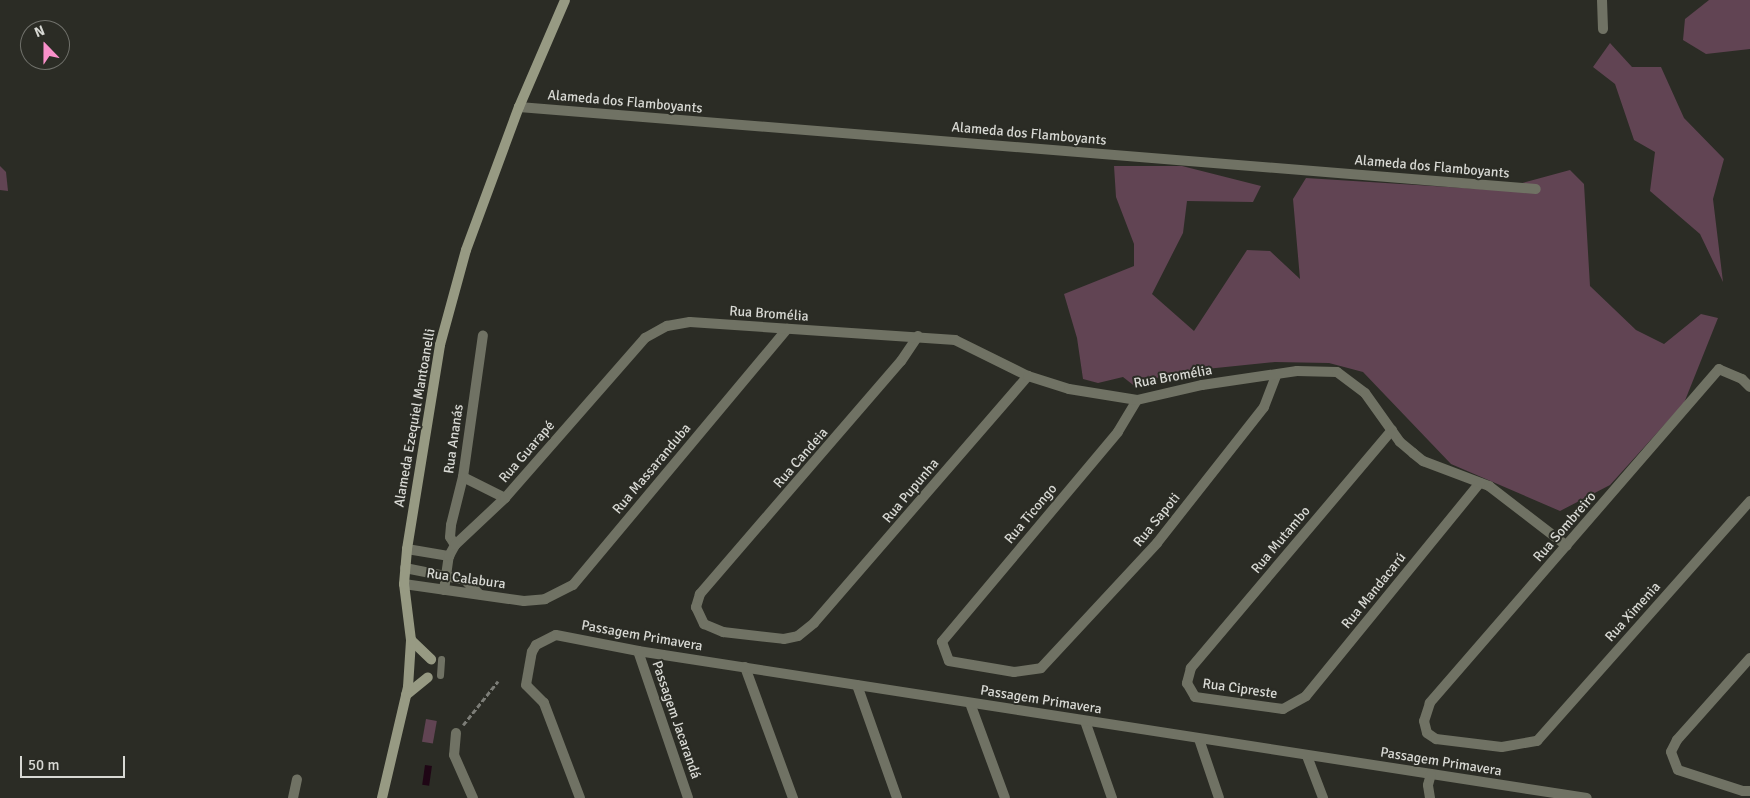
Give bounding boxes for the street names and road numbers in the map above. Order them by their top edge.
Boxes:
street label: Alameda dos Flamboyants [547,87,703,117]
street label: Alameda dos Flamboyants [951,119,1107,149]
street label: Alameda dos Flamboyants [1354,152,1510,182]
street label: Rua Bromélia [729,303,809,325]
street label: Alameda Ezequiel Mantoanelli [391,327,439,509]
street label: Rua Bromélia [1132,362,1214,392]
street label: Rua Ananás [441,403,467,475]
street label: Rua Guarapé [496,418,558,486]
street label: Rua Massaranduba [609,420,695,518]
street label: Rua Candeia [770,424,832,492]
street label: Rua Pupunha [879,455,943,527]
street label: Rua Ticongo [1001,481,1061,547]
street label: Rua Sombreiro [1530,489,1600,565]
street label: Rua Sapoti [1130,490,1184,550]
street label: Rua Mutambo [1248,503,1314,577]
street label: Rua Mandacarú [1338,550,1410,632]
street label: Rua Calabura [425,565,507,593]
street label: Rua Ximenia [1602,579,1664,645]
street label: Passagem Primavera [580,617,704,655]
street label: Passagem Jacarandá [648,659,704,781]
street label: Rua Cipreste [1201,675,1279,703]
street label: Passagem Primavera [979,682,1103,718]
street label: Passagem Primavera [1379,744,1503,780]

